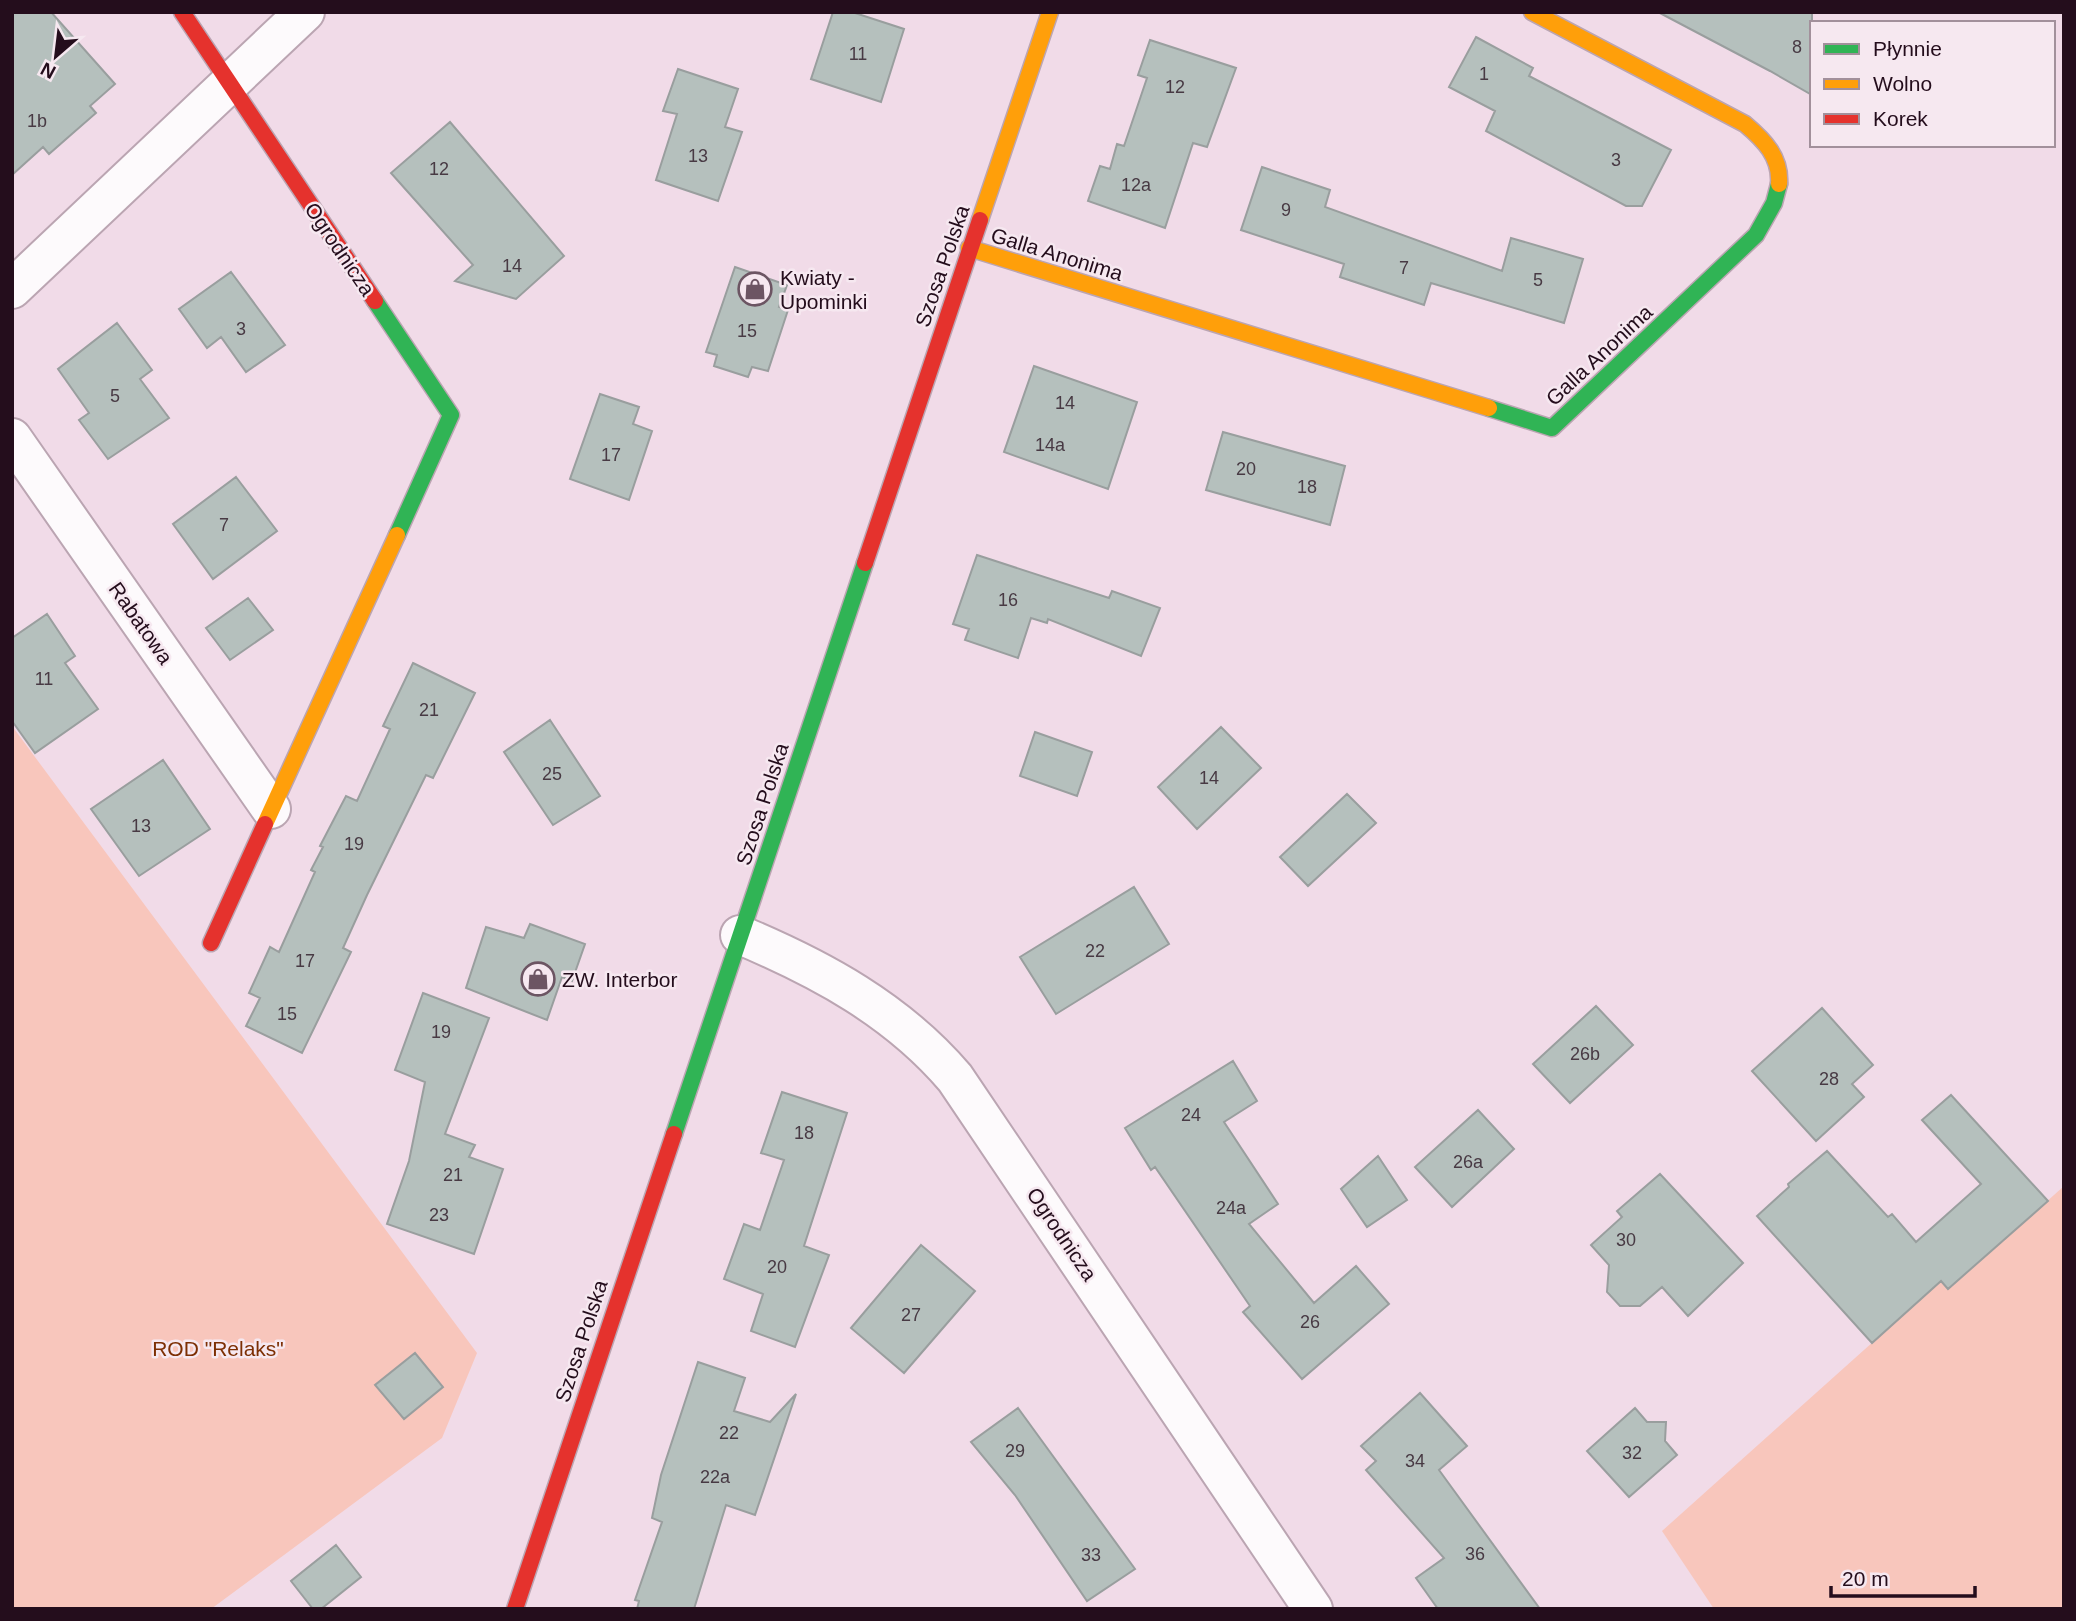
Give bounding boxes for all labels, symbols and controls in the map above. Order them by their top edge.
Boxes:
north arrow [21,21,91,91]
legend [1810,21,2055,147]
house number: 8 [1792,37,1802,57]
text: Płynnie [1873,37,1942,60]
house number: 11 [849,44,867,64]
text: N [37,58,59,83]
house number: 1 [1479,64,1489,84]
text: Wolno [1873,72,1932,95]
house number: 12 [1165,77,1185,97]
text: Korek [1873,107,1928,130]
house number: 1b [27,111,47,131]
house number: 13 [688,146,708,166]
house number: 3 [1611,150,1621,170]
house number: 12 [429,159,449,179]
house number: 12a [1121,175,1152,195]
street label: Ogrodnicza [300,198,380,300]
house number: 9 [1281,200,1291,220]
street label: Szosa Polska [910,202,974,330]
street label: Galla Anonima [988,223,1126,285]
house number: 14 [502,256,522,276]
house number: 7 [1399,258,1409,278]
place label: Kwiaty - Upominki [780,266,868,313]
shop icon: Kwiaty - Upominki [736,270,774,308]
house number: 5 [1533,270,1543,290]
street label: Galla Anonima [1541,300,1657,410]
house number: 3 [236,319,246,339]
house number: 15 [737,321,757,341]
house number: 5 [110,386,120,406]
house number: 14 [1055,393,1075,413]
house number: 14a [1035,435,1066,455]
house number: 17 [601,445,621,465]
house number: 20 [1236,459,1256,479]
house number: 18 [1297,477,1317,497]
house number: 7 [219,515,229,535]
street label: Rabatowa [104,578,178,669]
house number: 16 [998,590,1018,610]
house number: 11 [35,669,53,689]
house number: 21 [419,700,439,720]
street label: Szosa Polska [731,740,793,868]
house number: 25 [542,764,562,784]
house number: 14 [1199,768,1219,788]
house number: 13 [131,816,151,836]
house number: 19 [344,834,364,854]
house number: 22 [1085,941,1105,961]
house number: 17 [295,951,315,971]
shop icon: ZW. Interbor [519,960,557,998]
place label: ZW. Interbor [562,968,678,991]
house number: 15 [277,1004,297,1024]
house number: 19 [431,1022,451,1042]
house number: 26b [1570,1044,1600,1064]
house number: 28 [1819,1069,1839,1089]
house number: 24 [1181,1105,1201,1125]
house number: 18 [794,1123,814,1143]
house number: 26a [1453,1152,1484,1172]
house number: 21 [443,1165,463,1185]
street label: Ogrodnicza [1022,1183,1102,1285]
house number: 24a [1216,1198,1247,1218]
house number: 23 [429,1205,449,1225]
house number: 30 [1616,1230,1636,1250]
house number: 20 [767,1257,787,1277]
street label: Szosa Polska [550,1277,612,1405]
house number: 27 [901,1305,921,1325]
house number: 26 [1300,1312,1320,1332]
park label: ROD "Relaks" [152,1337,284,1360]
house number: 22 [719,1423,739,1443]
house number: 29 [1005,1441,1025,1461]
house number: 32 [1622,1443,1642,1463]
house number: 34 [1405,1451,1425,1471]
house number: 22a [700,1467,731,1487]
house number: 36 [1465,1544,1485,1564]
house number: 33 [1081,1545,1101,1565]
scale bar [1831,1554,1974,1598]
text: 20 m [1842,1567,1889,1590]

